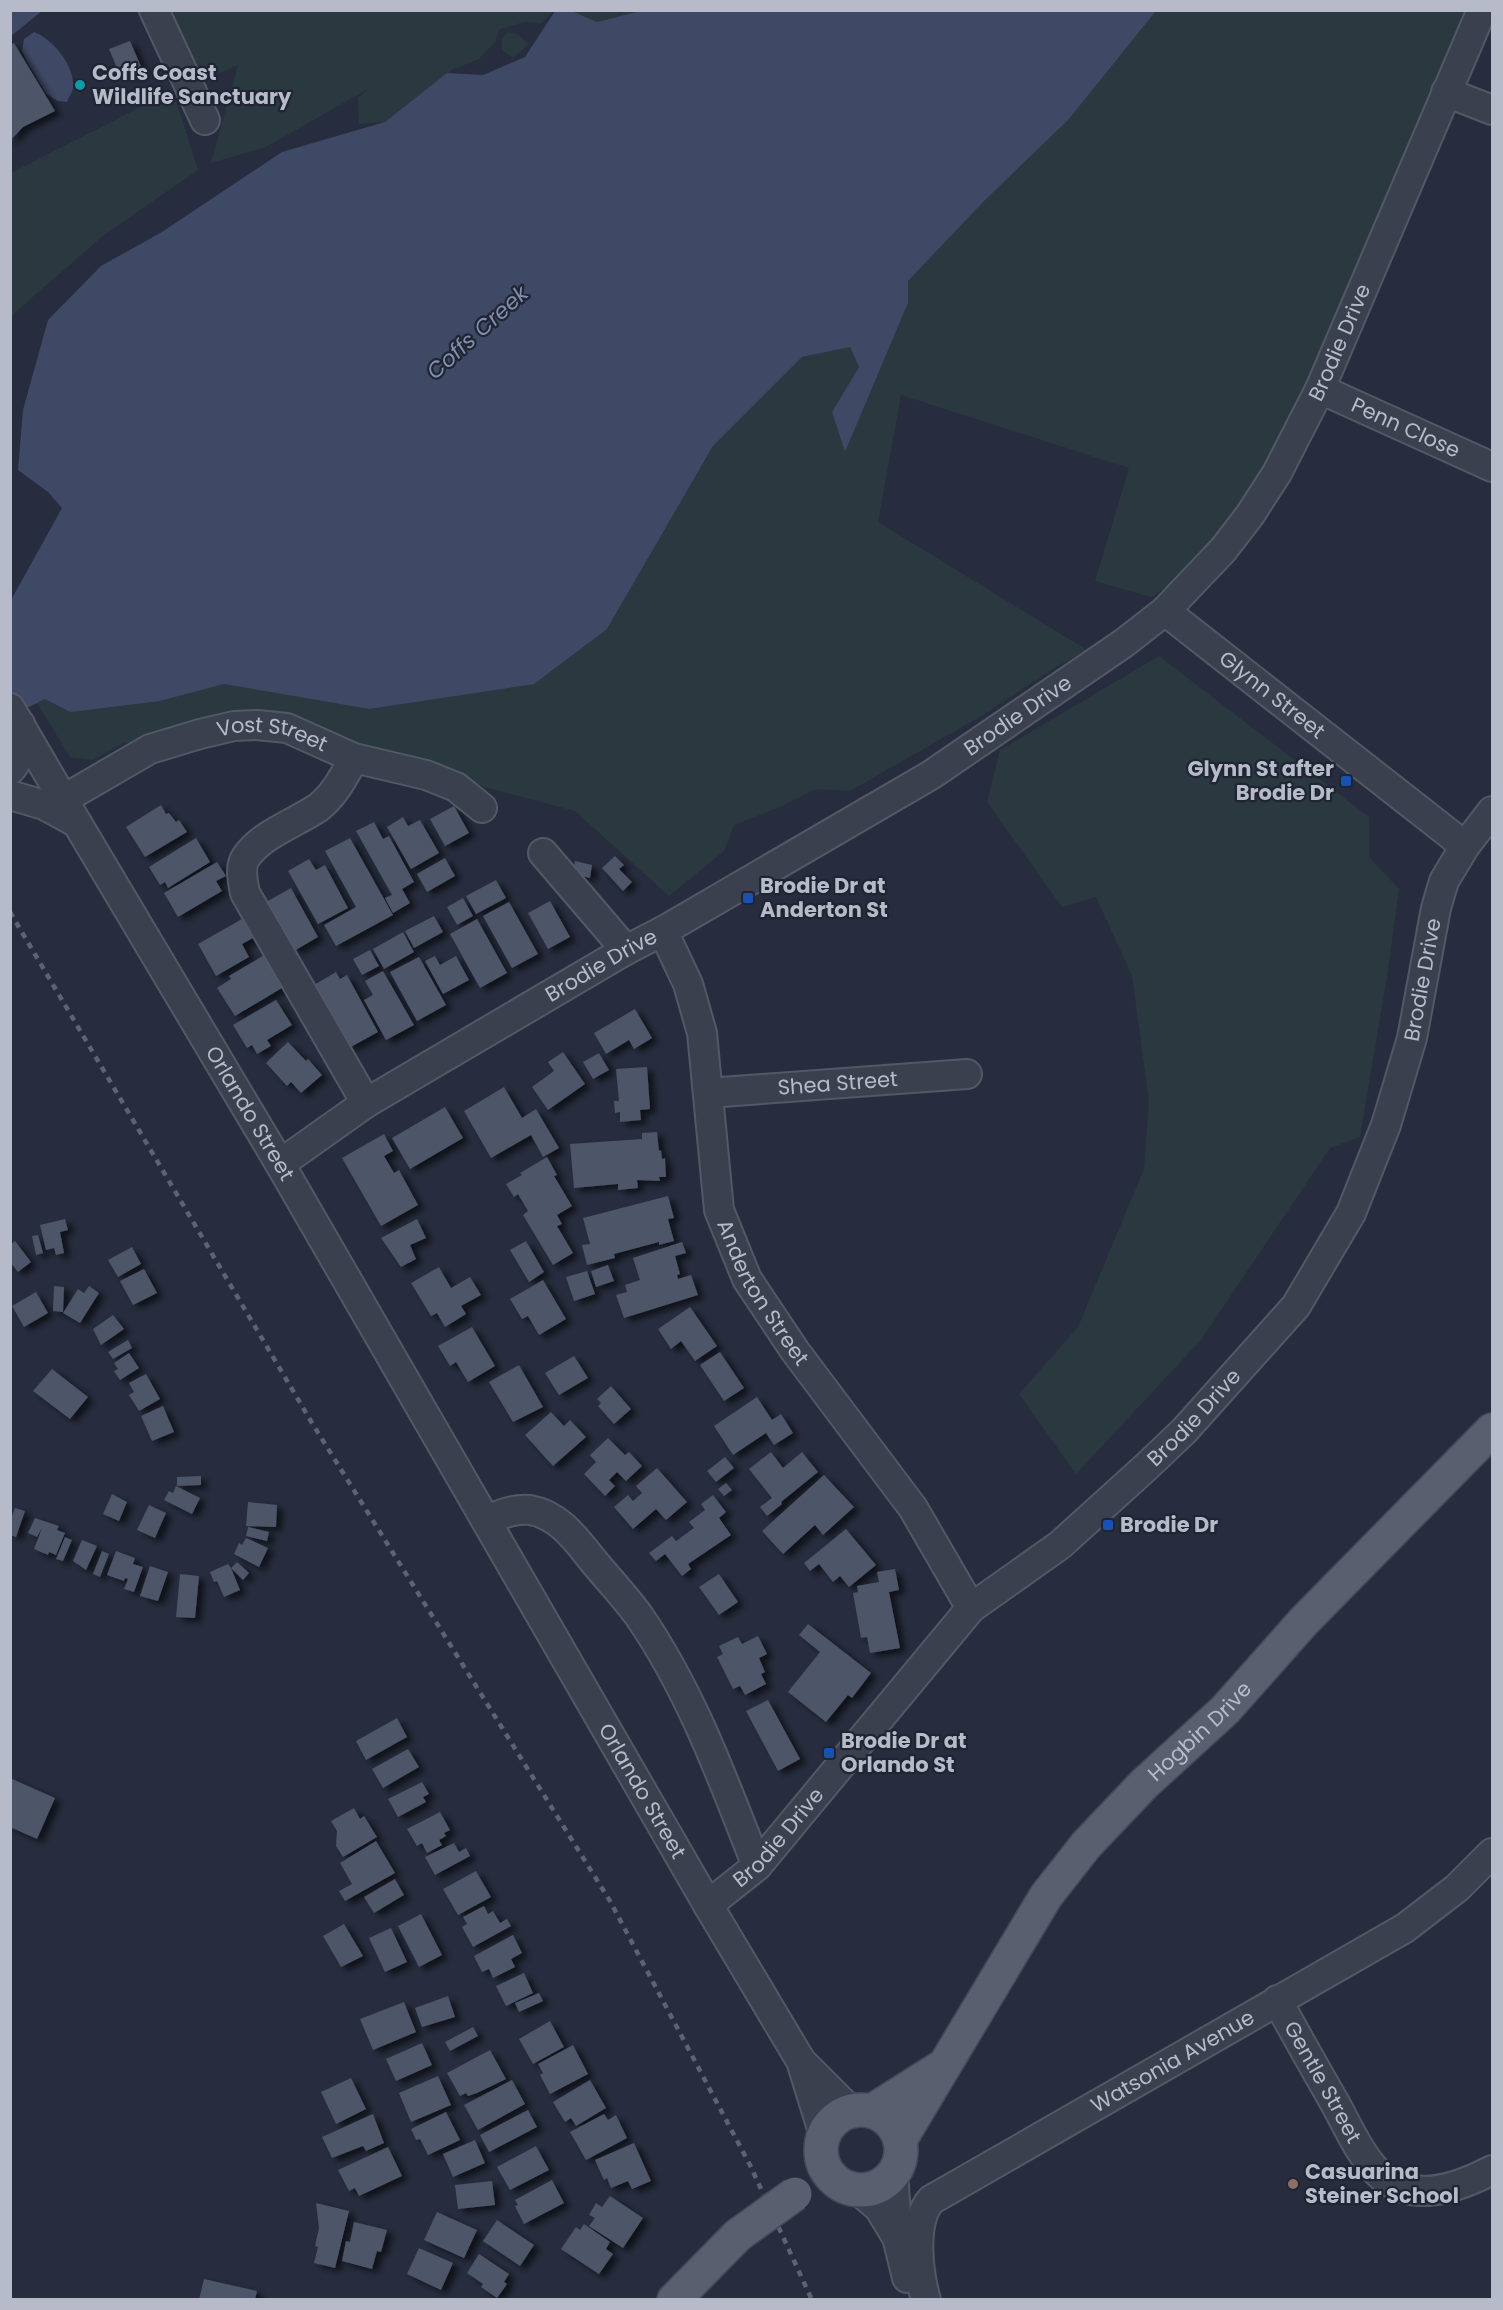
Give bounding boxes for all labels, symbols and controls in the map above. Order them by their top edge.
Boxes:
place label: Coffs Coast Wildlife Sanctuary [92,58,292,111]
marker: Coffs Coast Wildlife Sanctuary [73,78,87,92]
water label: Coffs Creek [420,277,536,387]
street label: Brodie Drive [1301,279,1377,406]
street label: Penn Close [1347,390,1465,465]
street label: Glynn Street [1213,644,1331,745]
street label: Brodie Drive [958,668,1077,762]
street label: Vost Street [214,710,332,758]
place label: Glynn St after Brodie Dr [1188,754,1334,807]
marker: Glynn St after Brodie Dr [1339,774,1353,788]
place label: Brodie Dr at Anderton St [760,871,888,924]
marker: Brodie Dr at Anderton St [741,891,755,905]
street label: Brodie Drive [1397,916,1448,1044]
street label: Brodie Drive [539,921,662,1008]
street label: Orlando Street [199,1040,302,1186]
street label: Shea Street [777,1064,899,1102]
street label: Anderton Street [710,1215,816,1371]
street label: Brodie Drive [1140,1362,1247,1473]
place label: Brodie Dr [1120,1510,1218,1539]
marker: Brodie Dr [1101,1518,1115,1532]
street label: Hogbin Drive [1141,1675,1258,1788]
street label: Orlando Street [592,1718,693,1864]
place label: Brodie Dr at Orlando St [841,1726,967,1779]
marker: Brodie Dr at Orlando St [822,1746,836,1760]
street label: Brodie Drive [726,1781,830,1894]
street label: Watsonia Avenue [1085,2002,1260,2119]
street label: Gentle Street [1277,2016,1369,2148]
place label: Casuarina Steiner School [1305,2157,1459,2210]
marker: Casuarina Steiner School [1286,2177,1300,2191]

